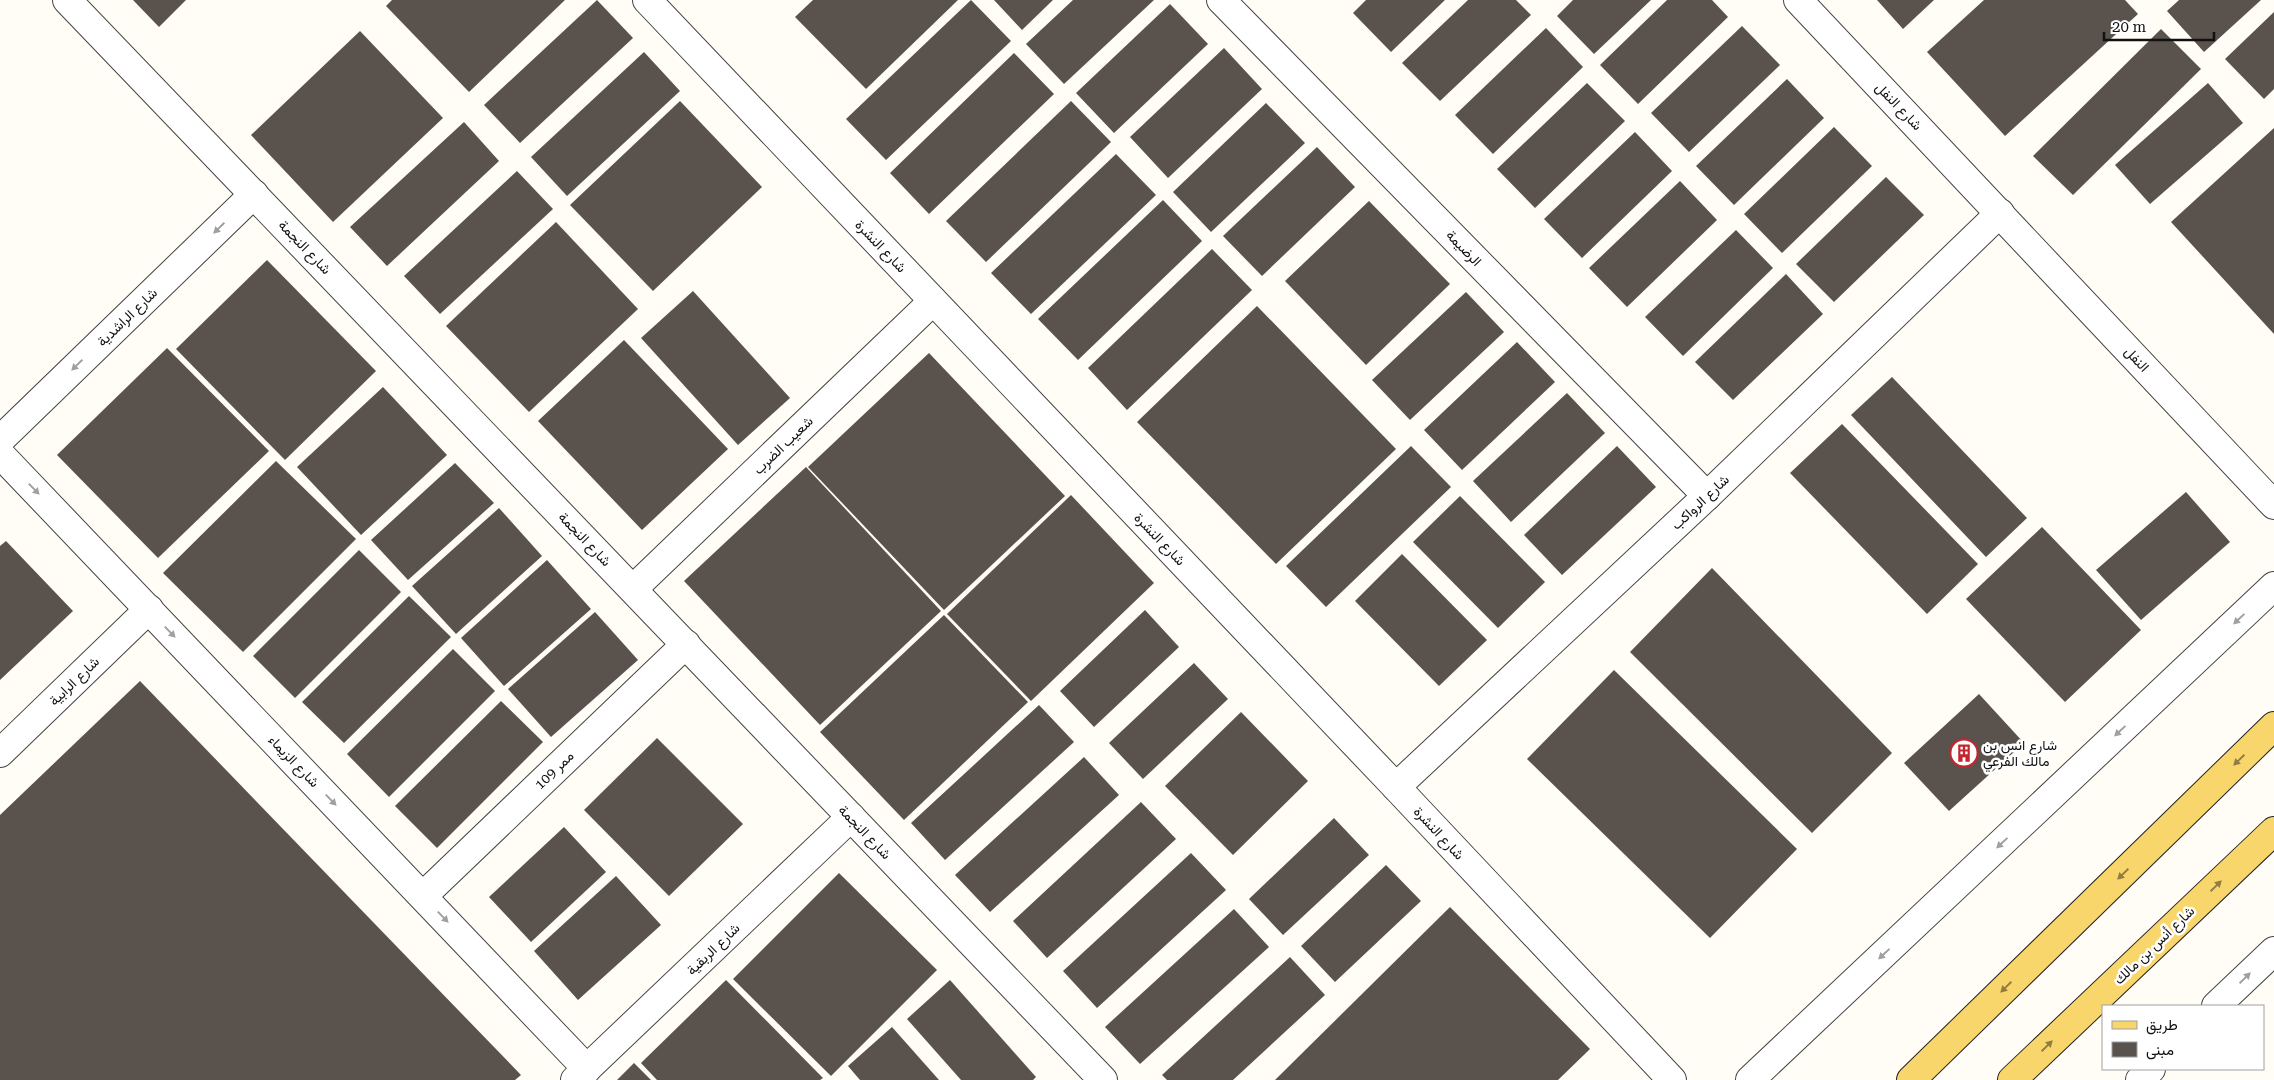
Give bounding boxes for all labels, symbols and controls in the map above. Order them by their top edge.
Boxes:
scale bar [2104,10,2214,42]
text: 20 m [2112,18,2147,36]
street label: شارع النفل [1870,79,1926,135]
street label: شارع النجمة [273,217,335,279]
street label: شارع النشرة [850,217,910,278]
one-way arrow [214,222,226,234]
street label: الرضيمة [1442,227,1485,270]
street label: شارع الراشدية [94,285,162,352]
street label: النفل [2121,343,2153,376]
one-way arrow [72,359,84,371]
street label: شعيب الضرب [750,413,817,478]
street label: شارع الرواكب [1668,471,1734,535]
one-way arrow [28,483,40,495]
street label: شارع النجمة [553,509,615,571]
street label: شارع النشرة [1129,510,1189,571]
one-way arrow [2233,613,2245,625]
one-way arrow [164,625,176,637]
street label: شارع الرابية [46,653,104,711]
one-way arrow [2115,725,2127,737]
street label: شارع الزيماء [263,732,323,792]
place label: شارع انس بن مالك الفرعي [1983,737,2057,773]
building icon: شارع انس بن مالك الفرعي [1949,738,1979,768]
street label: ممر 109 [531,748,578,793]
one-way arrow [2233,754,2245,766]
one-way arrow [325,794,337,806]
street label: شارع النجمة [833,802,895,864]
street label: شارع النشرة [1408,803,1467,865]
one-way arrow [1997,837,2009,849]
one-way arrow [2117,868,2129,880]
one-way arrow [2210,880,2222,892]
street label: شارع أنس بن مالك [2111,903,2200,990]
one-way arrow [437,911,449,923]
street label: شارع الربقية [683,920,745,980]
one-way arrow [1878,948,1890,960]
one-way arrow [2239,972,2251,984]
one-way arrow [2001,981,2013,993]
legend [2102,1005,2264,1070]
text: طريق [2146,1016,2178,1035]
one-way arrow [2041,1040,2053,1052]
text: مبنى [2146,1041,2174,1060]

